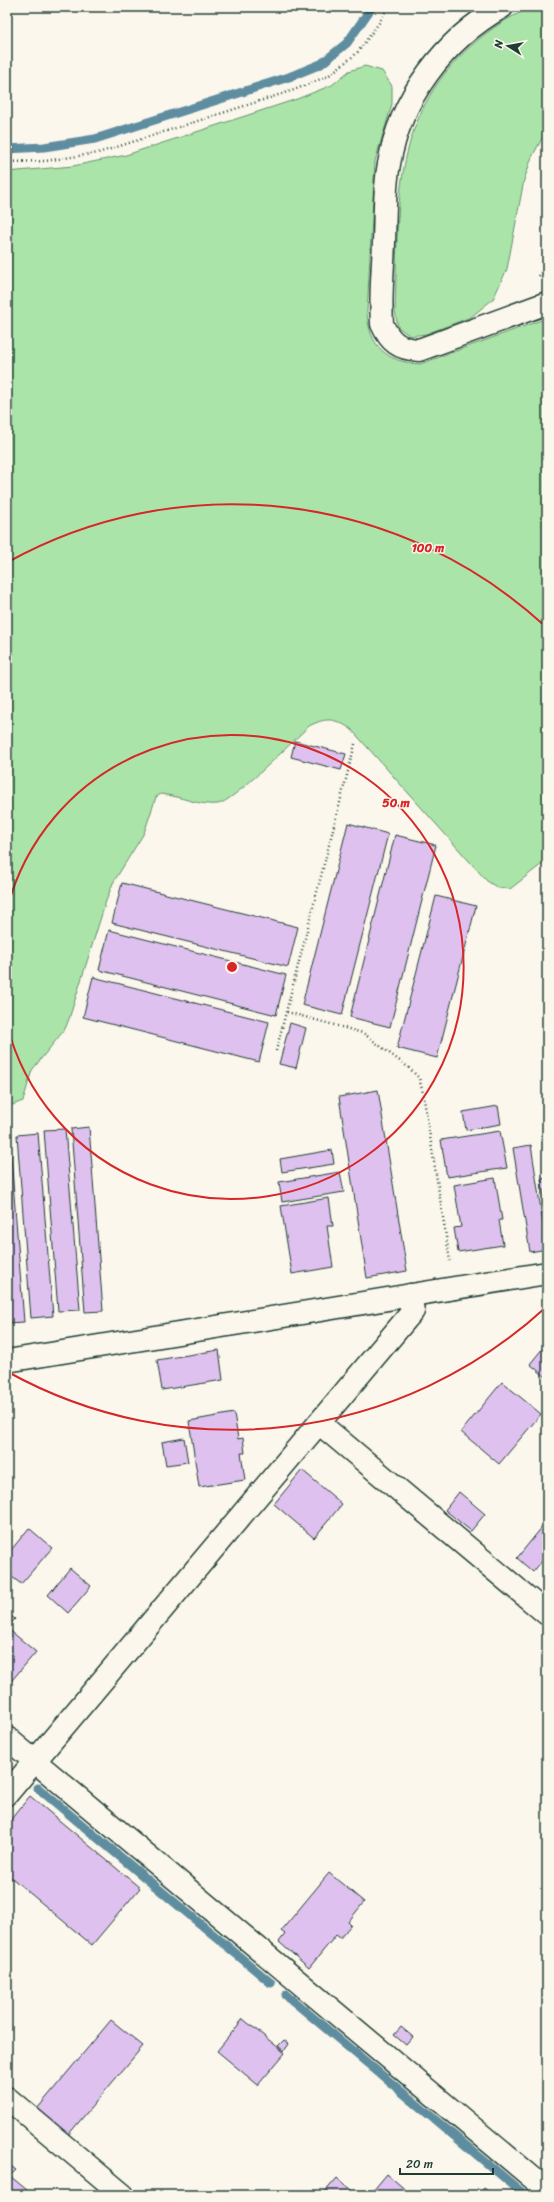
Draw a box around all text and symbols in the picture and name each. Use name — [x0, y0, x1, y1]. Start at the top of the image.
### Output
north arrow — [488, 26, 528, 66]
text: N — [488, 38, 509, 51]
text: 100 m — [412, 537, 445, 559]
text: 50 m — [382, 792, 410, 814]
centre of rings — [225, 960, 239, 974]
scale bar — [400, 2150, 493, 2176]
text: 20 m — [406, 2153, 433, 2175]

